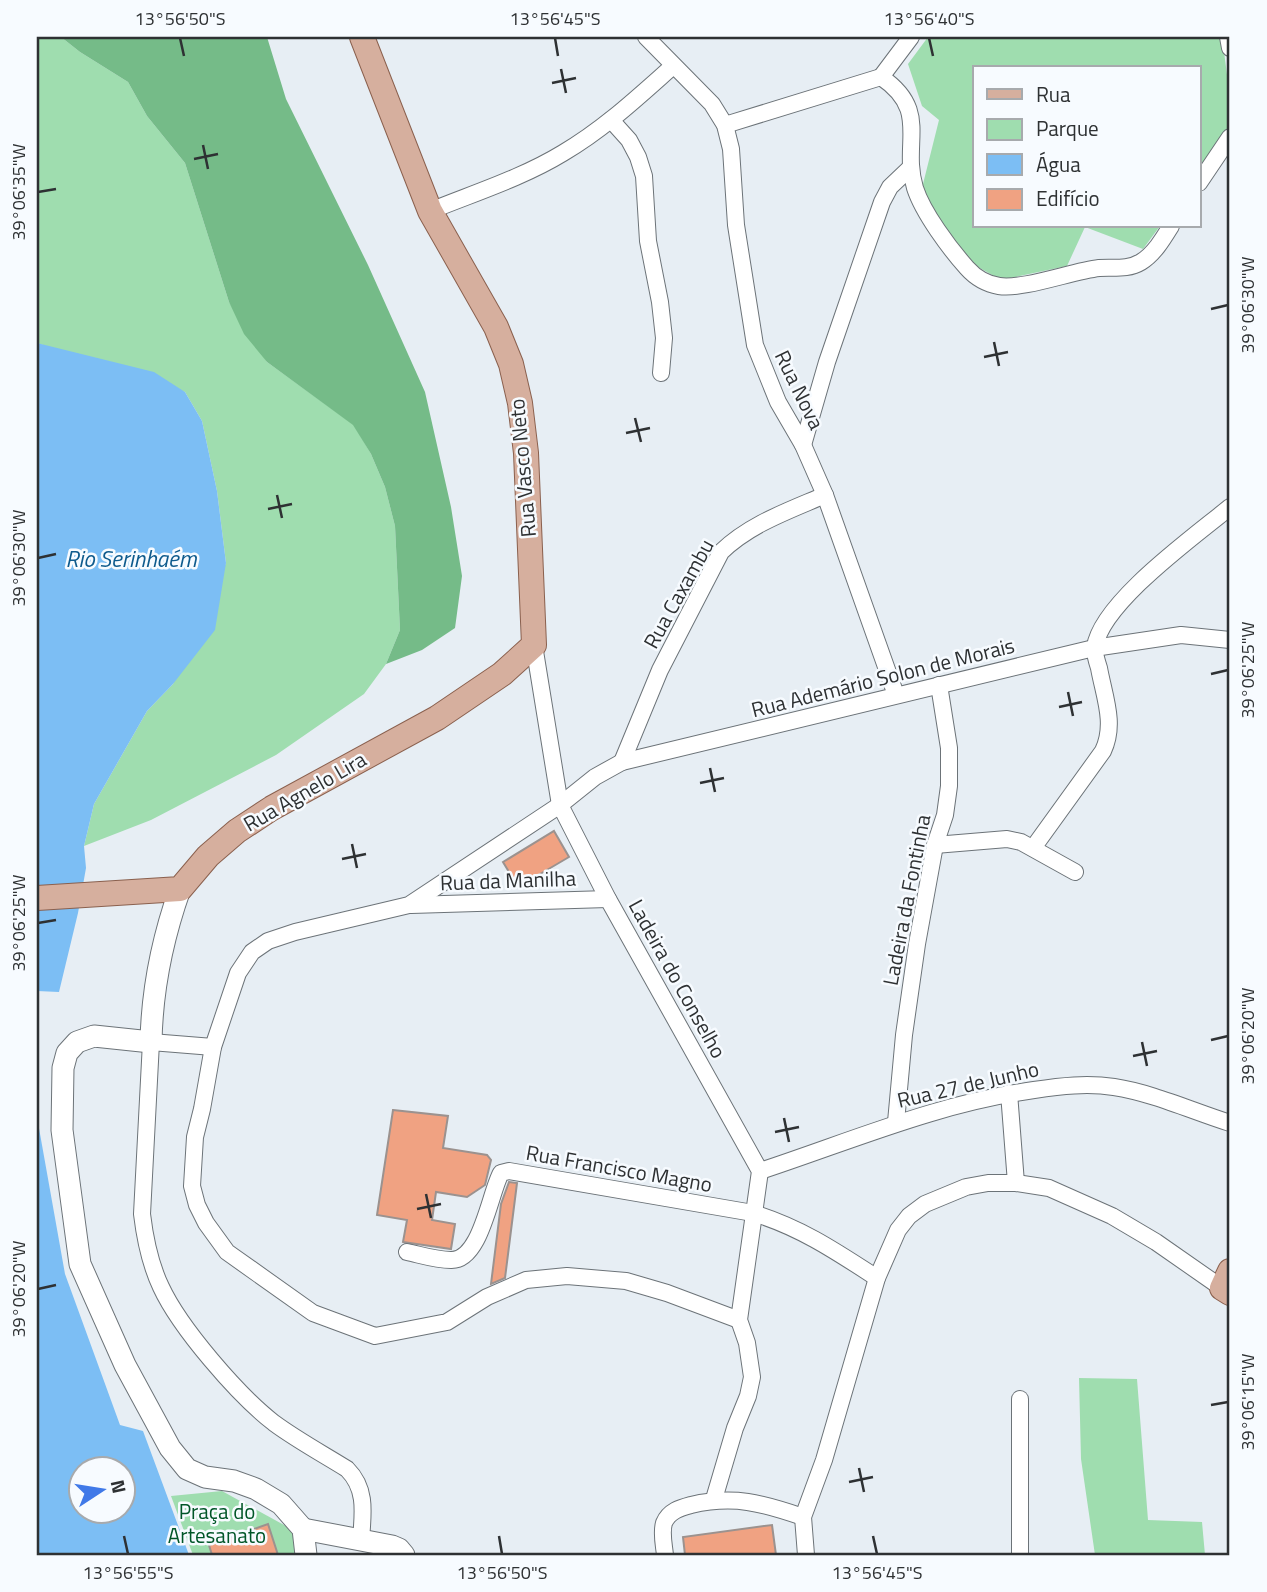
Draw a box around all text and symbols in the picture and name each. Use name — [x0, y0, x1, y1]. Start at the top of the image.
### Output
text: 13°56'50"S — [135, 5, 225, 32]
text: 13°56'45"S — [510, 5, 600, 32]
text: 13°56'40"S — [884, 5, 974, 32]
legend — [973, 66, 1200, 228]
text: Rua — [1036, 78, 1071, 110]
text: Parque — [1036, 112, 1099, 144]
text: 39°06'35"W — [5, 143, 32, 240]
text: Água — [1036, 148, 1081, 180]
text: Edifício — [1036, 182, 1100, 214]
text: 39°06'30"W — [1234, 256, 1261, 353]
street label: Rua Nova — [767, 345, 833, 435]
street label: Rua Vasco Neto — [500, 397, 544, 539]
text: 39°06'30"W — [5, 509, 32, 606]
street label: Rua Caxambu — [635, 533, 721, 654]
water label: Rio Serinhaém — [65, 541, 198, 576]
text: 39°06'25"W — [1234, 621, 1261, 718]
street label: Rua Ademário Solon de Morais — [748, 629, 1018, 725]
street label: Rua Agnelo Lira — [237, 743, 372, 839]
street label: Ladeira da Fontinha — [874, 811, 938, 988]
street label: Rua da Manilha — [439, 862, 577, 898]
text: 39°06'25"W — [5, 874, 32, 971]
street label: Ladeira do Conselho — [621, 893, 735, 1064]
text: 39°06'20"W — [1234, 987, 1261, 1084]
street label: Rua 27 de Junho — [894, 1052, 1042, 1116]
street label: Rua Francisco Magno — [524, 1136, 715, 1200]
text: 39°06'20"W — [5, 1240, 32, 1337]
text: 39°06'15"W — [1234, 1353, 1261, 1450]
north arrow — [66, 1456, 136, 1526]
text: N — [104, 1477, 135, 1496]
park label: Praça do Artesanato — [168, 1495, 266, 1551]
text: 13°56'55"S — [83, 1559, 173, 1586]
text: 13°56'50"S — [457, 1559, 547, 1586]
text: 13°56'45"S — [832, 1559, 922, 1586]

